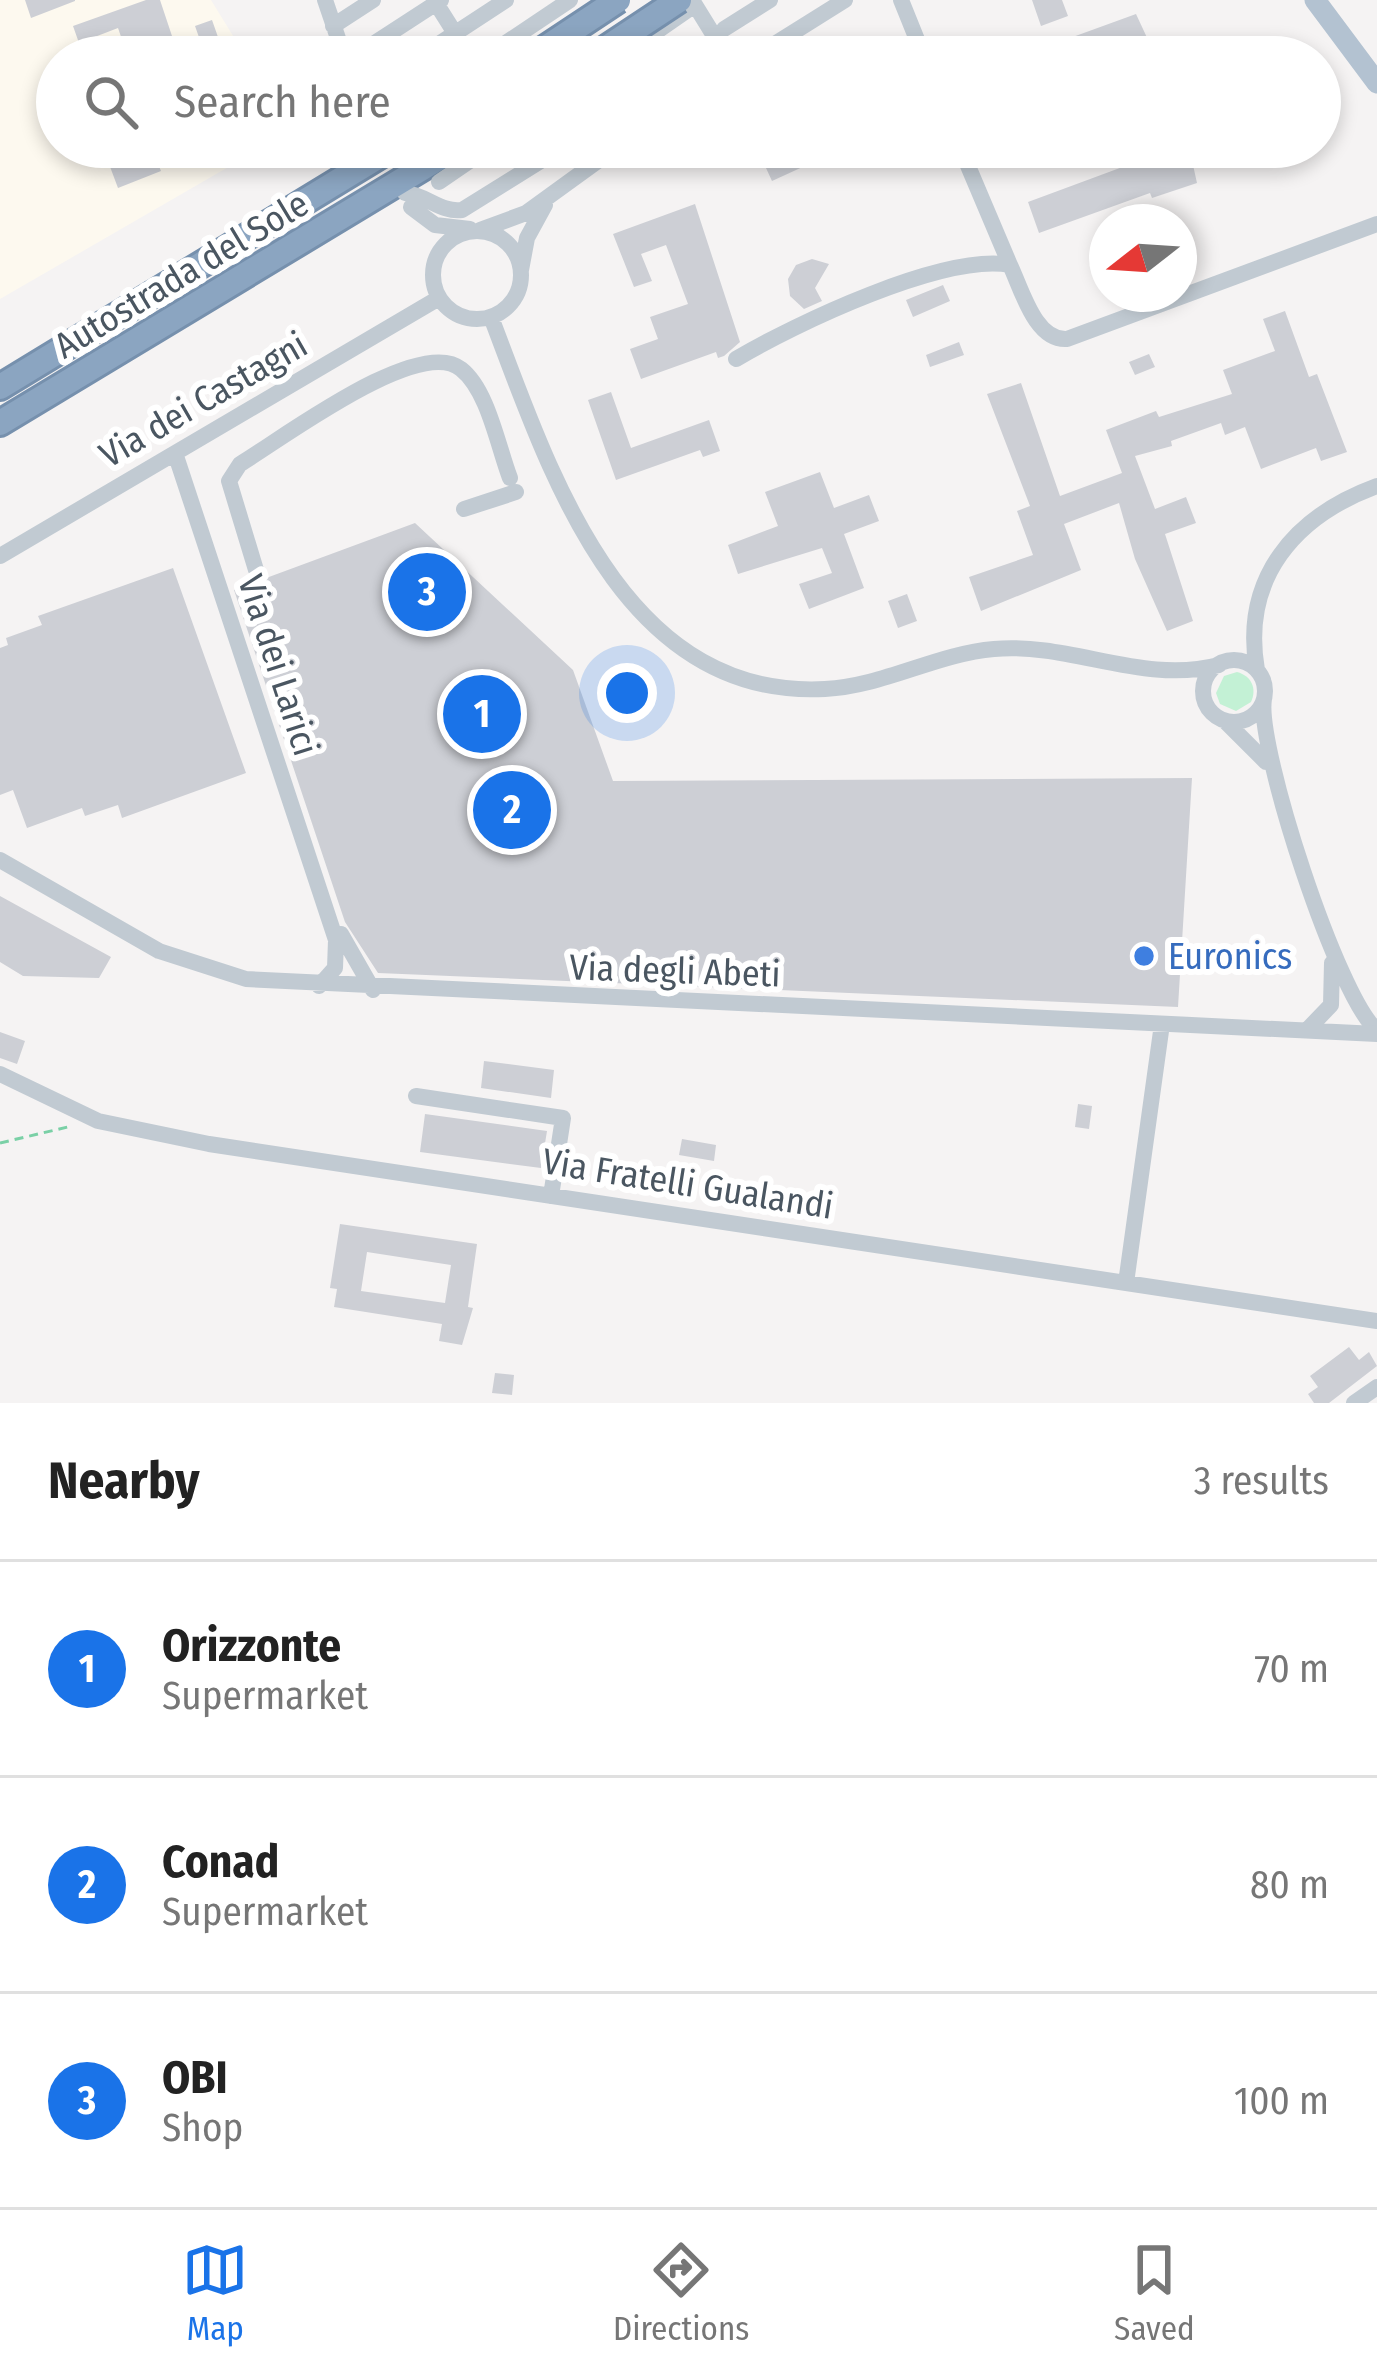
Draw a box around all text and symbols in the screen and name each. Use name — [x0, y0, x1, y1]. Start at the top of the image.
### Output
search box — [36, 36, 1341, 168]
icon: search — [78, 69, 144, 135]
text: Search here — [174, 75, 391, 129]
street label: Autostrada del Sole — [47, 182, 316, 368]
north arrow — [1089, 204, 1197, 312]
street label: Via dei Castagni — [92, 323, 315, 477]
pin: 3 — [388, 547, 466, 637]
street label: Via dei Larici — [228, 569, 328, 761]
your location — [597, 663, 657, 723]
pin: 1 — [443, 669, 521, 759]
pin: 2 — [473, 765, 551, 855]
place label: Euronics — [1168, 935, 1293, 979]
marker: Euronics — [1131, 943, 1157, 969]
street label: Via degli Abeti — [569, 945, 781, 997]
street label: Via Fratelli Gualandi — [539, 1139, 836, 1229]
text: Nearby — [48, 1450, 200, 1512]
text: 3 results — [1194, 1458, 1329, 1504]
text: Orizzonte — [162, 1619, 341, 1673]
text: 1 — [79, 1646, 95, 1692]
text: 70 m — [1254, 1646, 1329, 1692]
text: Supermarket — [162, 1673, 368, 1719]
text: Conad — [162, 1835, 279, 1889]
text: 2 — [78, 1862, 96, 1908]
text: 80 m — [1250, 1862, 1329, 1908]
text: Supermarket — [162, 1889, 368, 1935]
text: OBI — [162, 2051, 228, 2105]
text: 3 — [78, 2078, 96, 2124]
text: 100 m — [1234, 2078, 1329, 2124]
text: Shop — [162, 2105, 243, 2151]
tab: Map — [182, 2237, 248, 2349]
tab: Directions — [613, 2237, 749, 2349]
tab: Saved — [1114, 2237, 1195, 2349]

